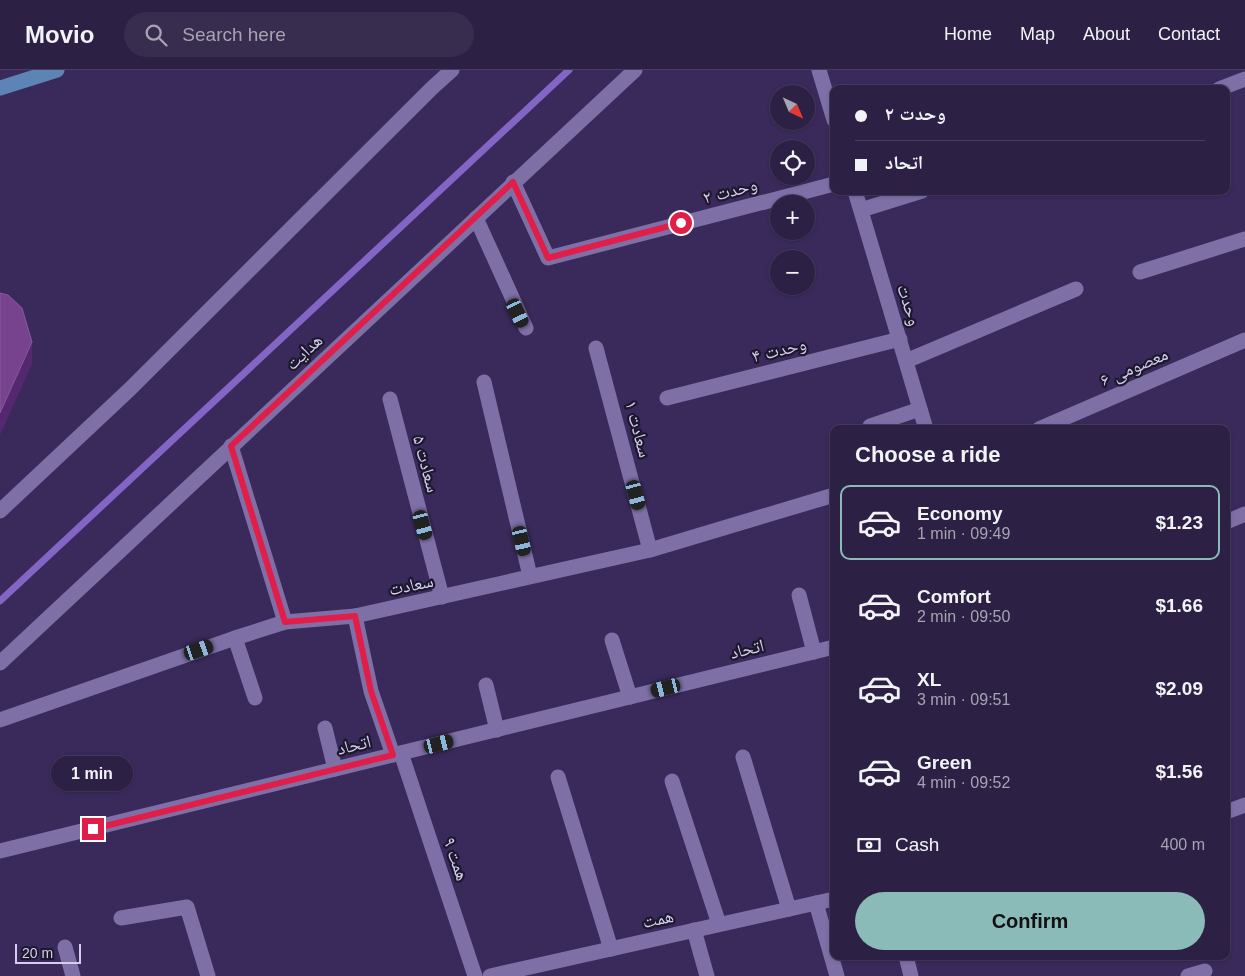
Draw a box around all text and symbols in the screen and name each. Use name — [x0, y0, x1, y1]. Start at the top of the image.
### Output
search box — [124, 12, 474, 57]
text: Movio — [25, 21, 94, 48]
icon: search — [142, 21, 170, 49]
text: Search here — [182, 24, 286, 45]
text: Home — [944, 24, 992, 44]
text: Map — [1020, 24, 1055, 44]
text: About — [1083, 24, 1130, 44]
text: Contact — [1158, 24, 1220, 44]
north arrow — [770, 85, 815, 130]
map controls — [770, 85, 815, 295]
text: وحدت ۲ — [885, 103, 946, 124]
button: locate — [770, 140, 815, 185]
text: اتحاد — [885, 152, 923, 173]
street label: وحدت ۲ — [701, 174, 759, 208]
button: + — [770, 195, 815, 240]
route start — [670, 212, 692, 234]
button: − — [770, 250, 815, 295]
street label: وحدت — [893, 282, 925, 328]
car — [504, 296, 531, 330]
street label: هدایت — [282, 330, 327, 374]
street label: وحدت ۴ — [750, 334, 808, 366]
street label: معصومی ۶ — [1097, 344, 1171, 391]
street label: سعادت ۱ — [621, 398, 655, 460]
street label: سعادت ۵ — [409, 433, 443, 495]
text: Choose a ride — [855, 442, 1000, 467]
car — [624, 479, 647, 511]
icon: car — [857, 500, 902, 545]
text: Economy — [917, 503, 1003, 524]
car — [411, 509, 434, 541]
text: $1.23 — [1155, 512, 1203, 533]
car — [511, 525, 532, 557]
text: 1 min · 09:49 — [917, 525, 1010, 542]
street label: سعادت — [387, 571, 435, 599]
icon: car — [857, 583, 902, 628]
text: Comfort — [917, 586, 991, 607]
text: $1.66 — [1155, 595, 1203, 616]
text: 2 min · 09:50 — [917, 608, 1010, 625]
street label: اتحاد — [728, 635, 766, 663]
car — [182, 638, 215, 662]
icon: car — [857, 666, 902, 711]
text: XL — [917, 669, 941, 690]
car — [649, 677, 682, 699]
text: $2.09 — [1155, 678, 1203, 699]
text: 3 min · 09:51 — [917, 691, 1010, 708]
street label: اتحاد — [335, 731, 373, 759]
car — [422, 733, 455, 755]
icon: car — [857, 749, 902, 794]
text: Green — [917, 752, 972, 773]
callout: 1 min — [52, 756, 134, 792]
text: $1.56 — [1155, 761, 1203, 782]
text: 1 min — [71, 765, 113, 782]
text: 4 min · 09:52 — [917, 774, 1010, 791]
route end — [82, 818, 104, 840]
icon: cash — [855, 831, 883, 859]
text: Cash — [895, 834, 939, 855]
street label: همت ۹ — [439, 835, 473, 883]
text: 400 m — [1161, 836, 1205, 853]
button: Confirm — [855, 892, 1205, 950]
street label: همت — [641, 906, 675, 932]
scale bar — [15, 941, 81, 964]
text: 20 m — [22, 945, 53, 961]

